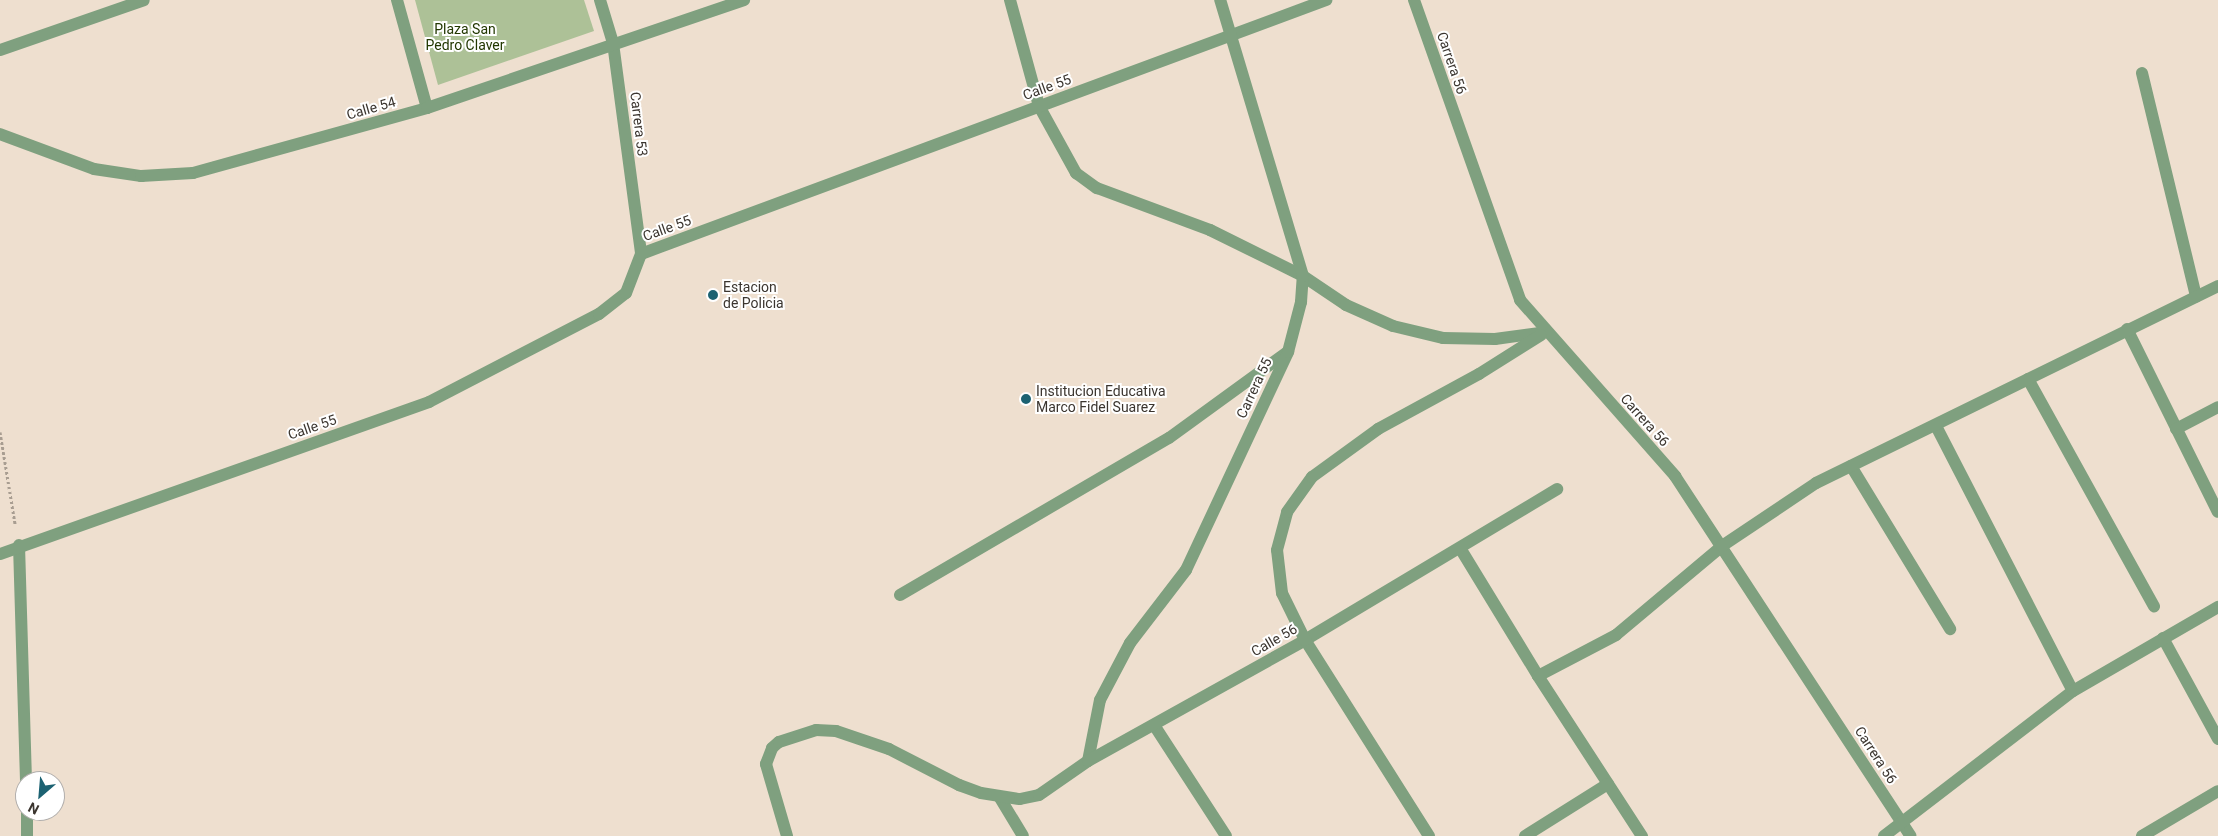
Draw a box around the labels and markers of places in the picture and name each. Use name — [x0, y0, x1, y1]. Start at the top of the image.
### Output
place label: Estacion de Policia — [723, 279, 784, 312]
marker: Estacion de Policia — [707, 289, 719, 301]
place label: Institucion Educativa Marco Fidel Suarez — [1036, 383, 1166, 416]
marker: Institucion Educativa Marco Fidel Suarez — [1020, 393, 1032, 405]

